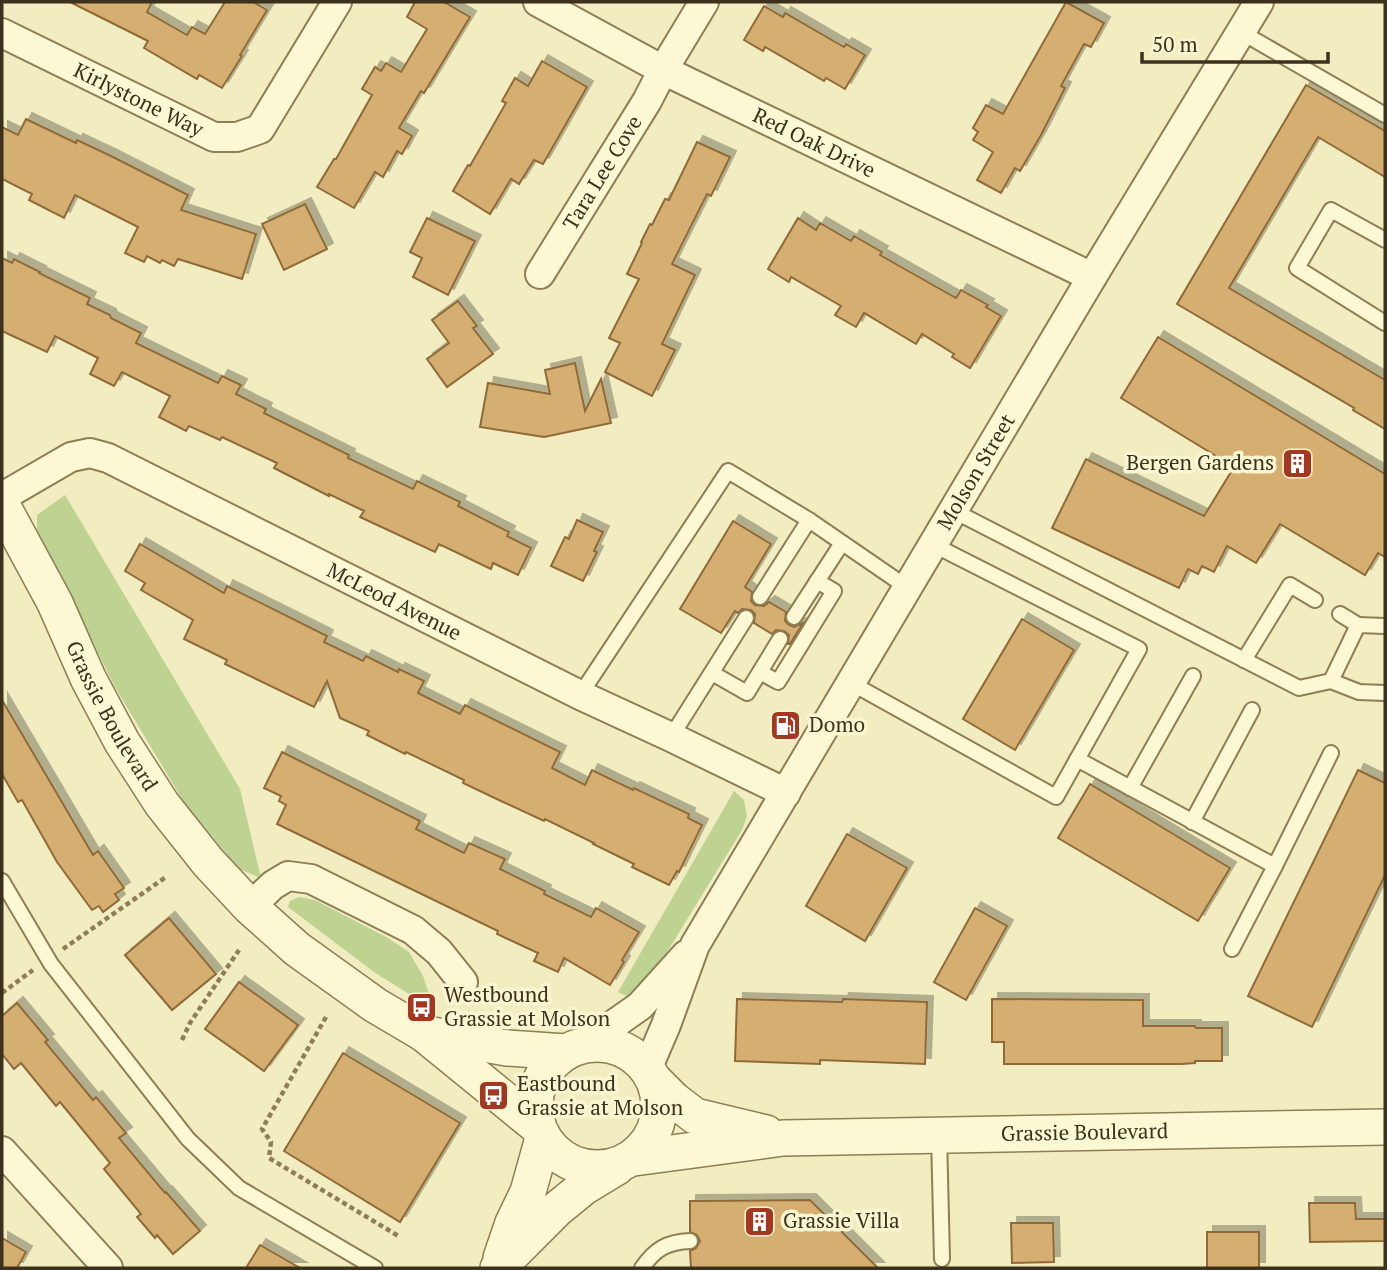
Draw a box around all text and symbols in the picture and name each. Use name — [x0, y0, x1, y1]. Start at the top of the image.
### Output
scale bar — [1142, 21, 1328, 65]
text: 50 m — [1152, 30, 1198, 58]
street label: Kirlystone Way — [69, 55, 209, 143]
street label: Red Oak Drive — [749, 101, 880, 183]
street label: Tara Lee Cove — [556, 110, 648, 235]
street label: Molson Street — [930, 408, 1021, 535]
building icon: Bergen Gardens — [1280, 446, 1314, 480]
place label: Bergen Gardens — [1126, 448, 1274, 476]
street label: McLeod Avenue — [323, 555, 466, 646]
street label: Grassie Boulevard — [60, 636, 165, 796]
fuel station icon: Domo — [769, 708, 803, 742]
place label: Domo — [809, 710, 865, 738]
place label: Westbound Grassie at Molson — [444, 980, 611, 1032]
bus stop icon: Westbound Grassie at Molson — [404, 990, 438, 1024]
place label: Eastbound Grassie at Molson — [517, 1069, 684, 1121]
bus stop icon: Eastbound Grassie at Molson — [477, 1079, 511, 1113]
street label: Grassie Boulevard — [1001, 1116, 1169, 1147]
building icon: Grassie Villa — [743, 1204, 777, 1238]
place label: Grassie Villa — [783, 1206, 900, 1234]

